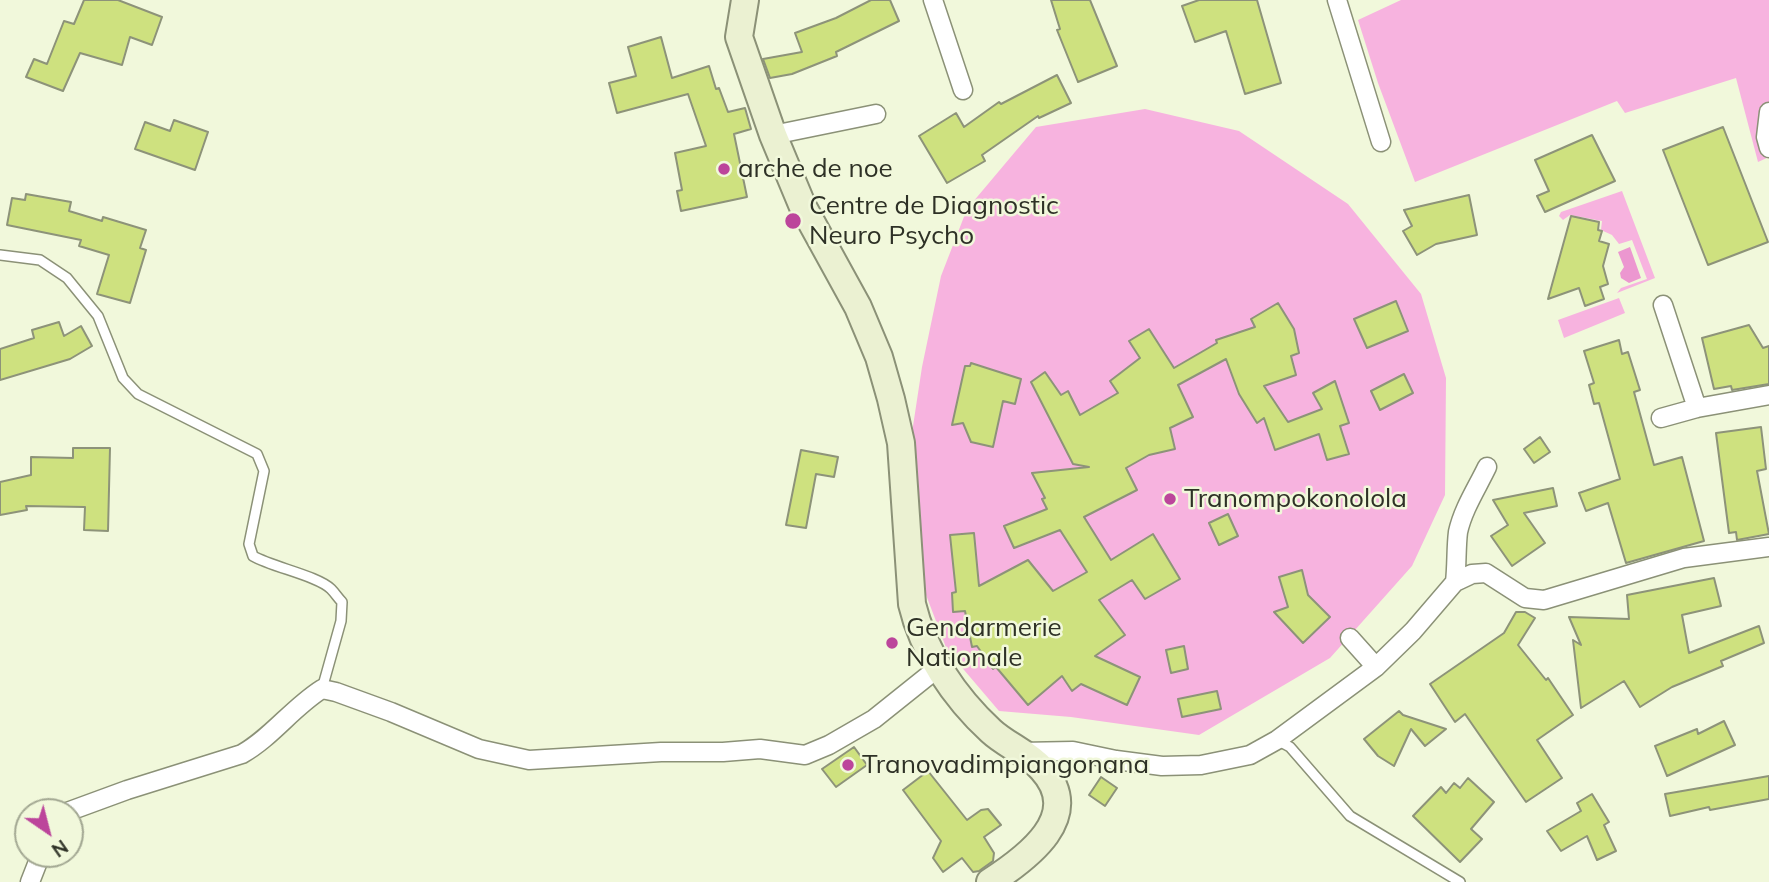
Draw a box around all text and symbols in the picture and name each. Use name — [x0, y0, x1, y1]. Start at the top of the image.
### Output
place label: arche de noe — [738, 153, 893, 185]
marker: arche de noe — [716, 161, 732, 177]
place label: Centre de Diagnostic Neuro Psycho — [809, 190, 1059, 252]
marker: Centre de Diagnostic Neuro Psycho — [783, 211, 803, 231]
place label: Tranompokonolola — [1184, 483, 1407, 515]
marker: Tranompokonolola — [1162, 491, 1178, 507]
place label: Gendarmerie Nationale — [906, 612, 1062, 674]
marker: Gendarmerie Nationale — [884, 635, 900, 651]
place label: Tranovadimpiangonana — [862, 749, 1149, 781]
marker: Tranovadimpiangonana — [840, 757, 856, 773]
north arrow — [14, 798, 84, 868]
text: N — [47, 835, 73, 863]

